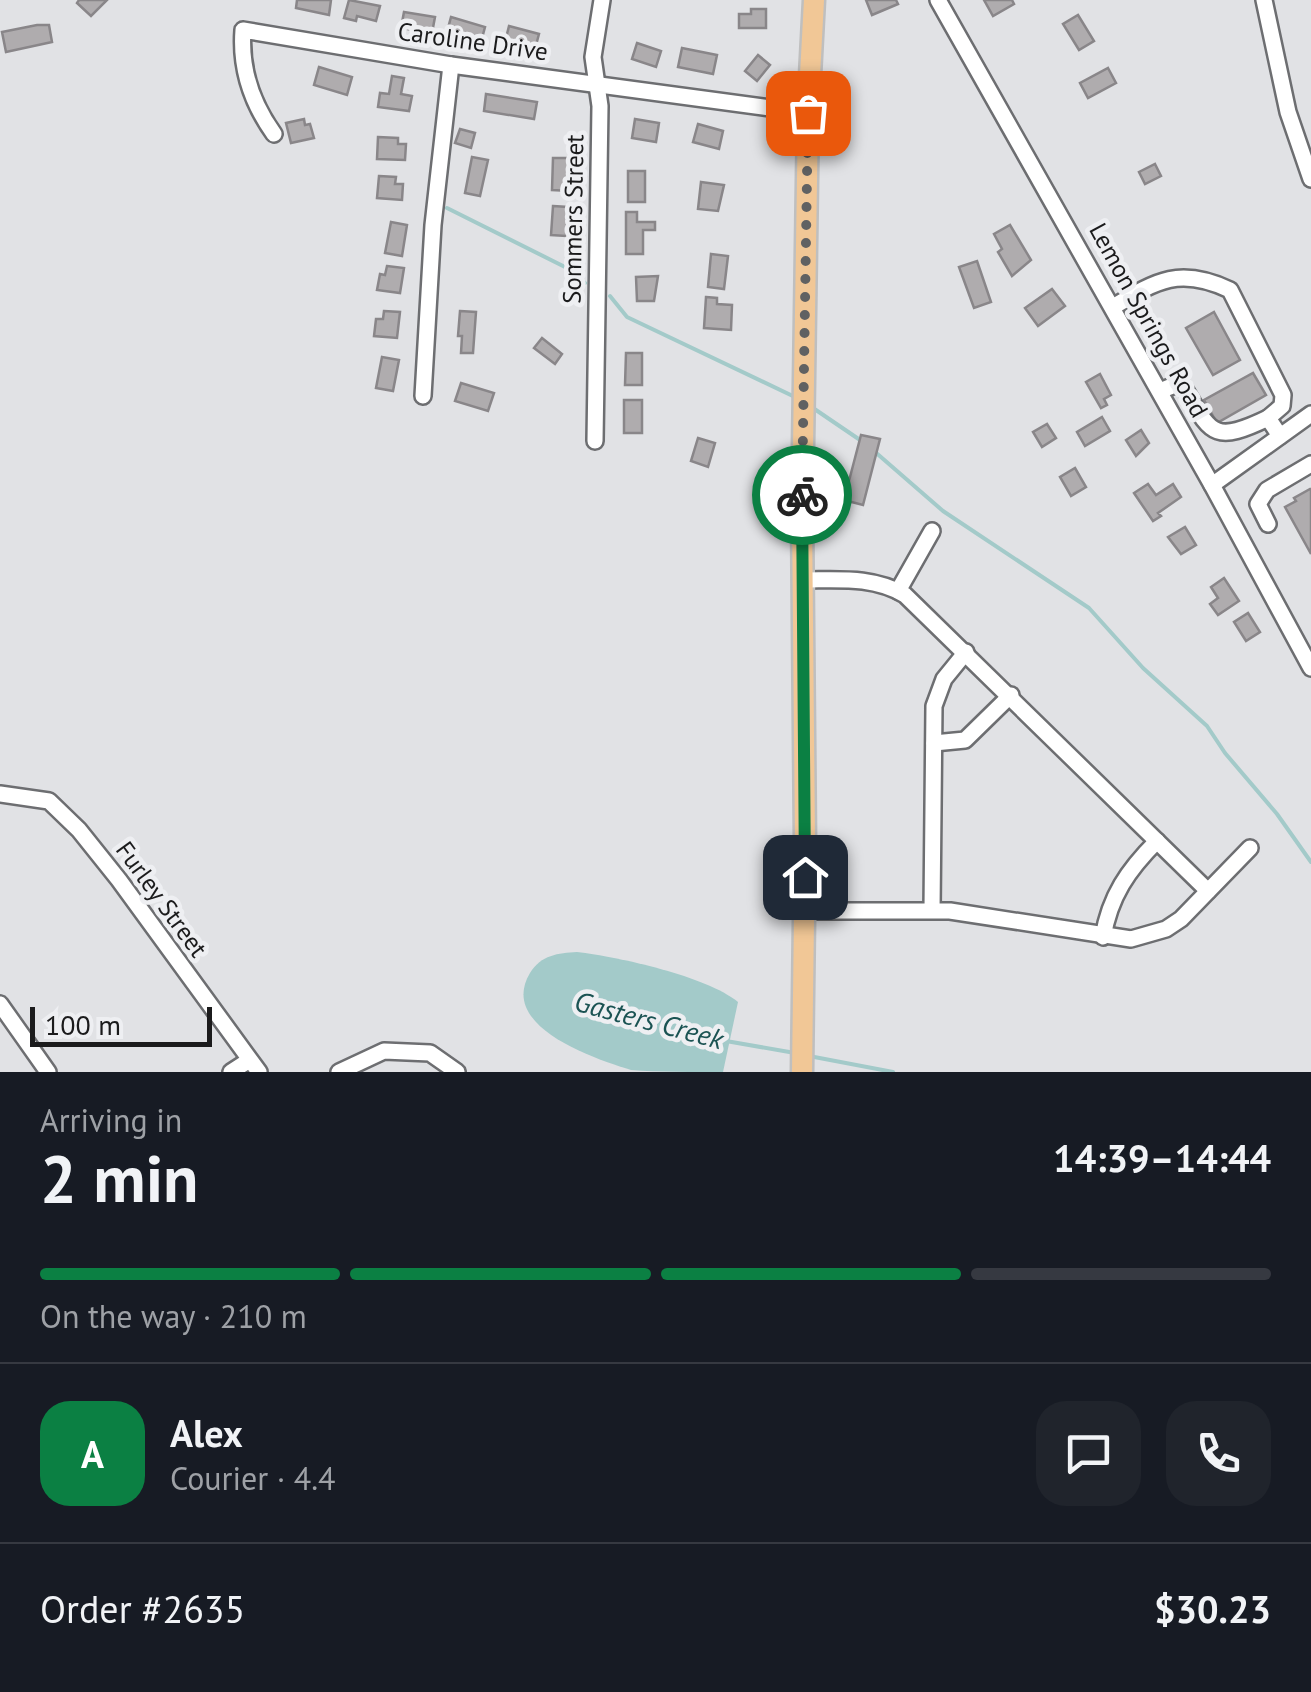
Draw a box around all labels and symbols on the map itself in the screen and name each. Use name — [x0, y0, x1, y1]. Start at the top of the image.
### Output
street label: Caroline Drive — [396, 15, 550, 67]
pin — [766, 71, 851, 156]
street label: Sommers Street — [556, 133, 590, 304]
street label: Lemon Springs Road — [1082, 217, 1216, 423]
courier — [752, 445, 852, 545]
street label: Furley Street — [109, 835, 215, 964]
pin — [763, 835, 848, 920]
water label: Gasters Creek — [571, 982, 729, 1058]
scale bar — [30, 1002, 212, 1046]

